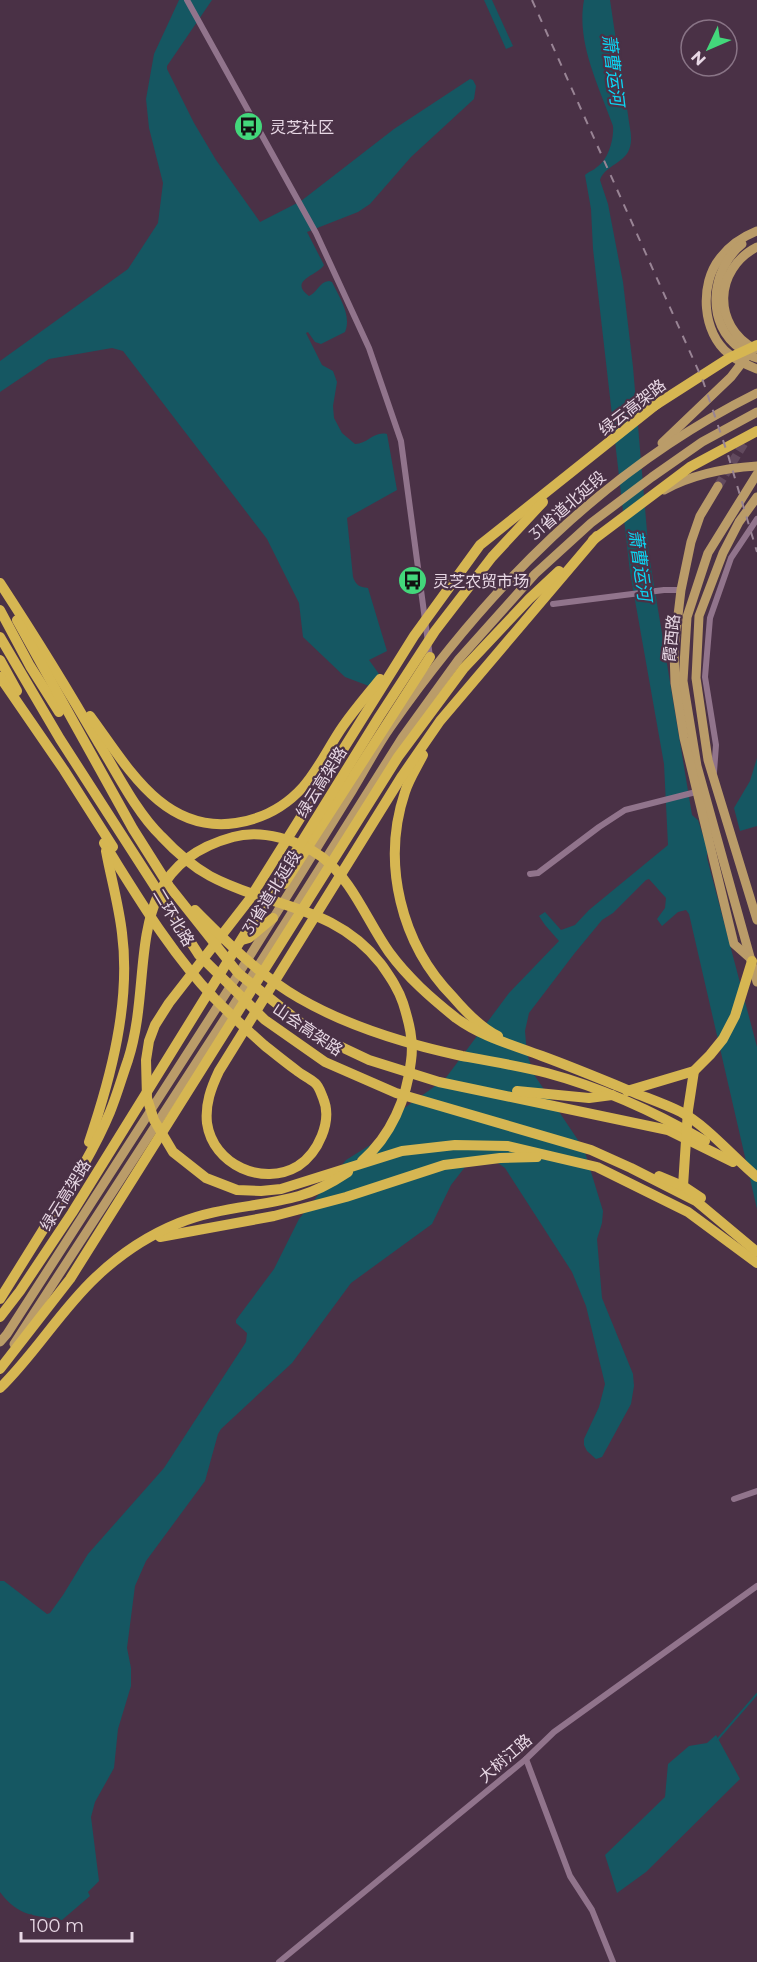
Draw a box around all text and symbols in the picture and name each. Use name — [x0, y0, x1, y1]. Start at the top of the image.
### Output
north arrow — [679, 18, 739, 78]
water label: 萧曹运河 — [598, 33, 629, 110]
text: N — [687, 47, 710, 69]
bus stop icon: 灵芝社区 — [233, 111, 265, 143]
place label: 灵芝社区 — [270, 118, 334, 137]
street label: 绿云高架路 — [595, 375, 670, 440]
street label: 31省道北延段 — [525, 467, 609, 544]
water label: 萧曹运河 — [624, 528, 656, 605]
bus stop icon: 灵芝农贸市场 — [396, 565, 428, 597]
place label: 灵芝农贸市场 — [433, 572, 529, 591]
street label: 霞西路 — [660, 613, 683, 663]
street label: 绿云高架路 — [292, 743, 351, 821]
street label: 31省道北延段 — [238, 847, 305, 938]
street label: 二环北路 — [149, 885, 198, 950]
street label: 山会高架路 — [269, 999, 346, 1060]
street label: 绿云高架路 — [36, 1156, 95, 1234]
street label: 大树江路 — [475, 1730, 536, 1787]
scale bar — [21, 1905, 132, 1943]
text: 100 m — [30, 1915, 84, 1937]

